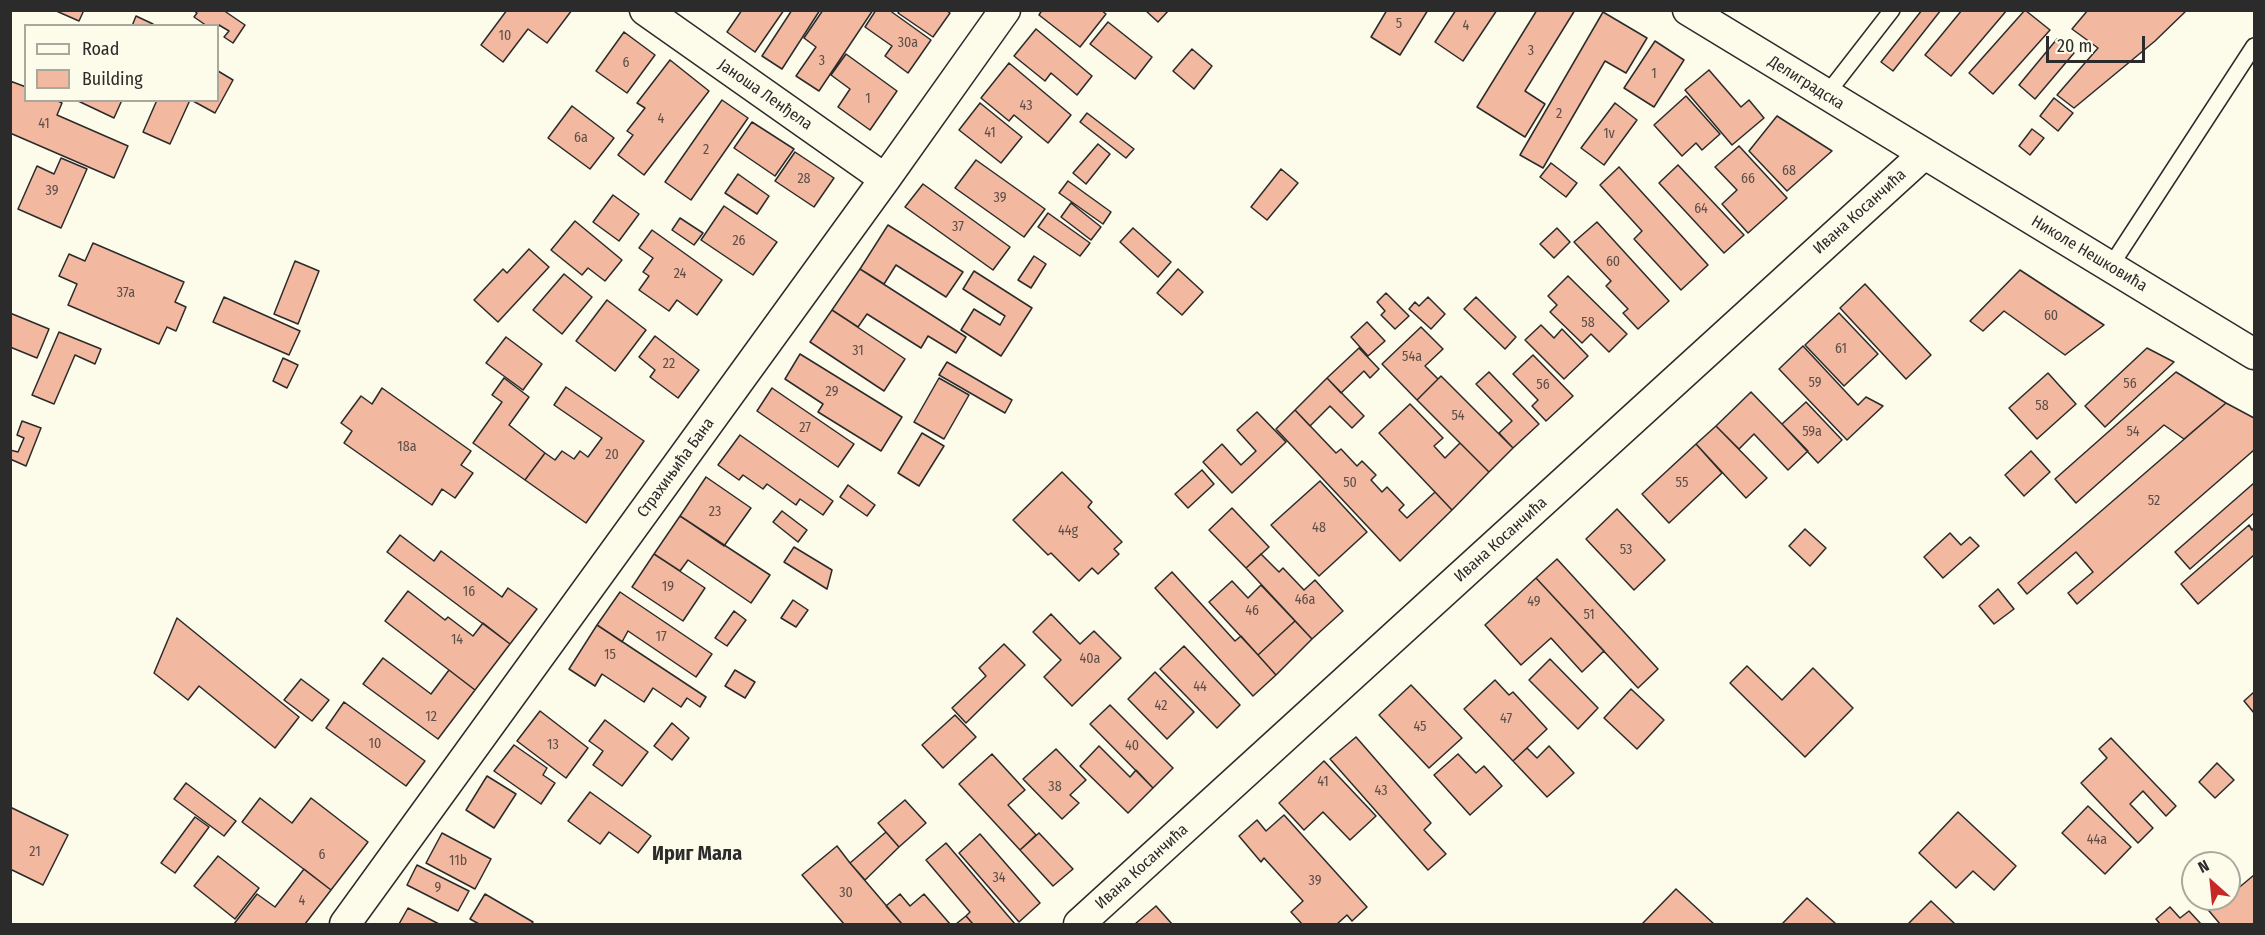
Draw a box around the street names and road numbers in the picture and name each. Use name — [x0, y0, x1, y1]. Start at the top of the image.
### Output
street label: Делиградска — [1765, 52, 1847, 114]
street label: Јаноша Ленђела — [714, 55, 816, 135]
street label: Ивана Косанчића — [1810, 165, 1910, 259]
street label: Николе Нешковића — [2028, 212, 2150, 296]
street label: Страхињића Бана — [633, 414, 719, 522]
street label: Ивана Косанчића — [1451, 493, 1551, 587]
street label: Ивана Косанчића — [1092, 820, 1192, 914]

